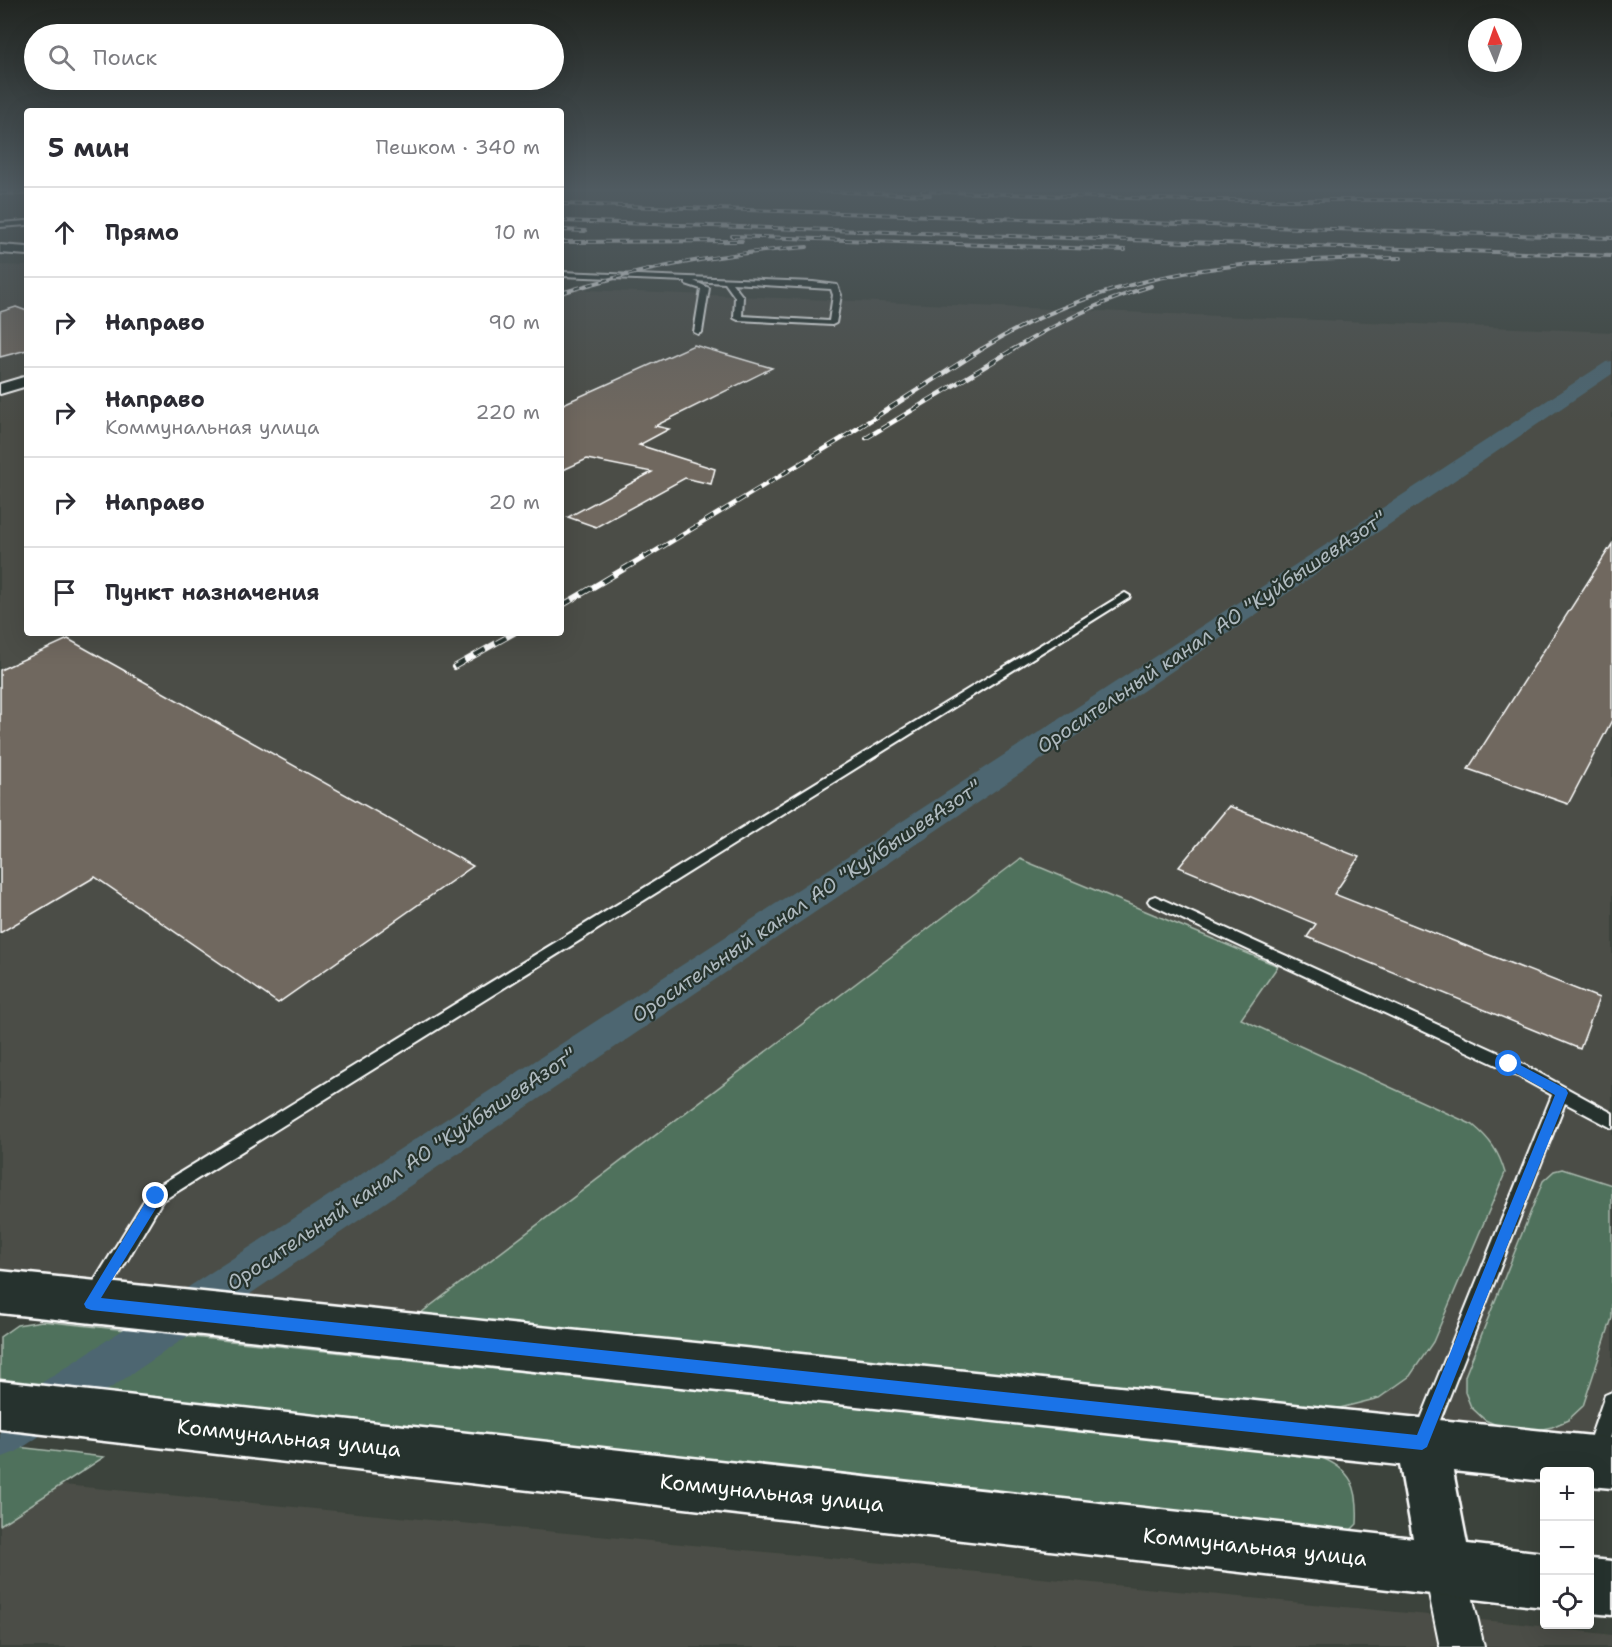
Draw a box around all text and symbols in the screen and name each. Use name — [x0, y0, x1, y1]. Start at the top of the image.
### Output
north arrow — [1468, 18, 1522, 72]
search box — [24, 24, 564, 90]
icon: search — [45, 41, 78, 74]
text: Поиск — [93, 43, 157, 72]
text: 5 мин — [48, 130, 129, 165]
text: Пешком · 340 m — [376, 134, 540, 160]
icon: ahead — [48, 216, 81, 249]
text: Прямо — [105, 218, 179, 247]
text: 10 m — [494, 219, 540, 245]
icon: right — [48, 306, 81, 339]
text: Направо — [105, 308, 205, 337]
text: 90 m — [488, 309, 540, 335]
text: Направо — [105, 385, 205, 414]
icon: right — [48, 396, 81, 429]
text: 220 m — [476, 399, 540, 425]
text: Коммунальная улица — [105, 414, 319, 440]
icon: right — [48, 486, 81, 519]
text: Направо — [105, 488, 205, 517]
text: 20 m — [489, 489, 540, 515]
water label: Оросительный канал АО "КуйбышевАзот" — [1031, 504, 1392, 759]
icon: arrive — [48, 576, 81, 609]
text: Пункт назначения — [105, 578, 319, 607]
water label: Оросительный канал АО "КуйбышевАзот" — [626, 773, 987, 1028]
water label: Оросительный канал АО "КуйбышевАзот" — [221, 1041, 582, 1296]
route start — [1495, 1050, 1521, 1076]
route end — [142, 1182, 168, 1208]
street label: Коммунальная улица — [176, 1412, 402, 1464]
street label: Коммунальная улица — [659, 1467, 885, 1519]
map controls — [1540, 1467, 1594, 1629]
button: + — [1540, 1467, 1594, 1521]
street label: Коммунальная улица — [1142, 1521, 1368, 1573]
button: − — [1540, 1521, 1594, 1575]
button: locate — [1540, 1575, 1594, 1629]

